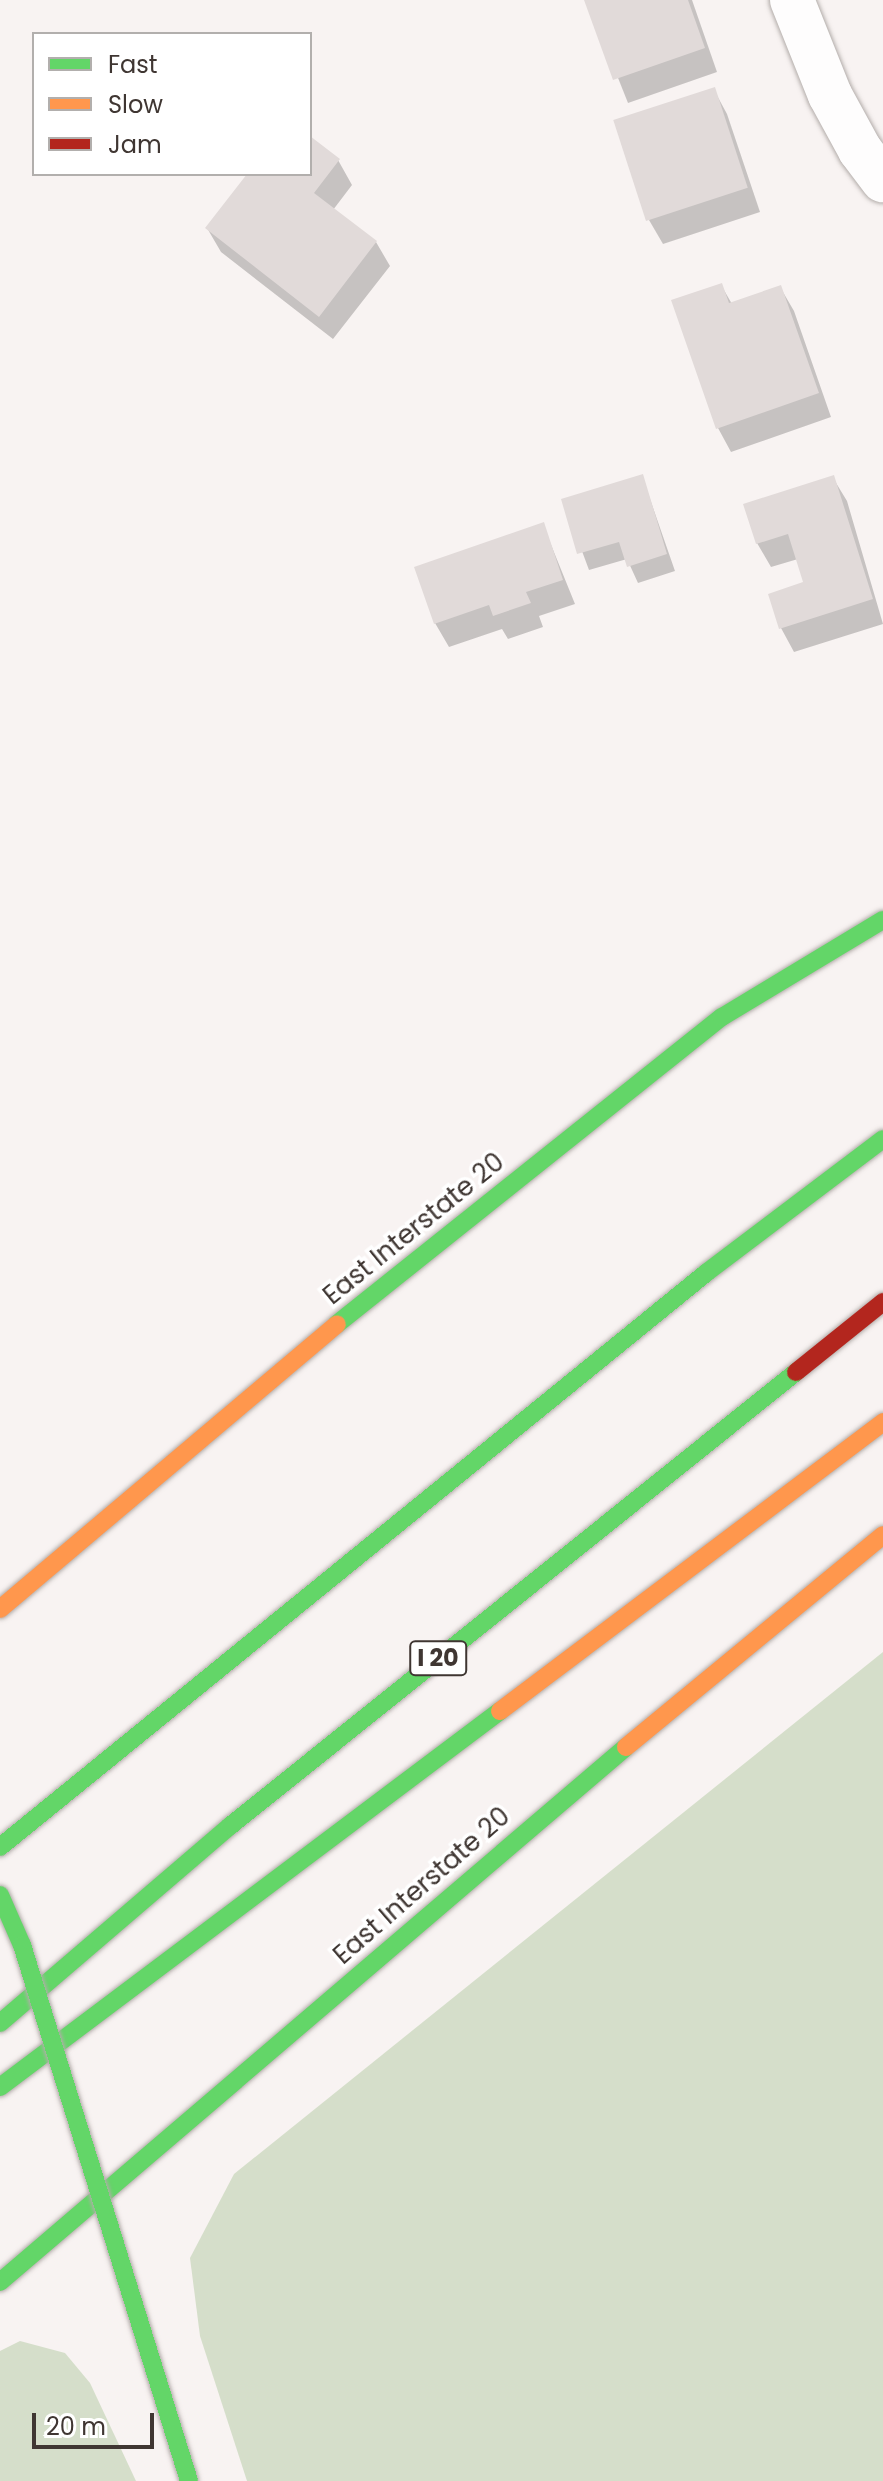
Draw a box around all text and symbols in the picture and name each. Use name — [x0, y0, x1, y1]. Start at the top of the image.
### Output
legend — [32, 32, 312, 176]
text: Fast — [108, 48, 158, 81]
text: Slow — [108, 88, 163, 121]
text: Jam — [108, 128, 162, 161]
street label: East Interstate 20 — [317, 1147, 511, 1311]
road number: I 20 — [408, 1638, 468, 1678]
street label: East Interstate 20 — [327, 1801, 517, 1971]
scale bar — [36, 2397, 158, 2447]
text: 20 m — [46, 2410, 106, 2443]

